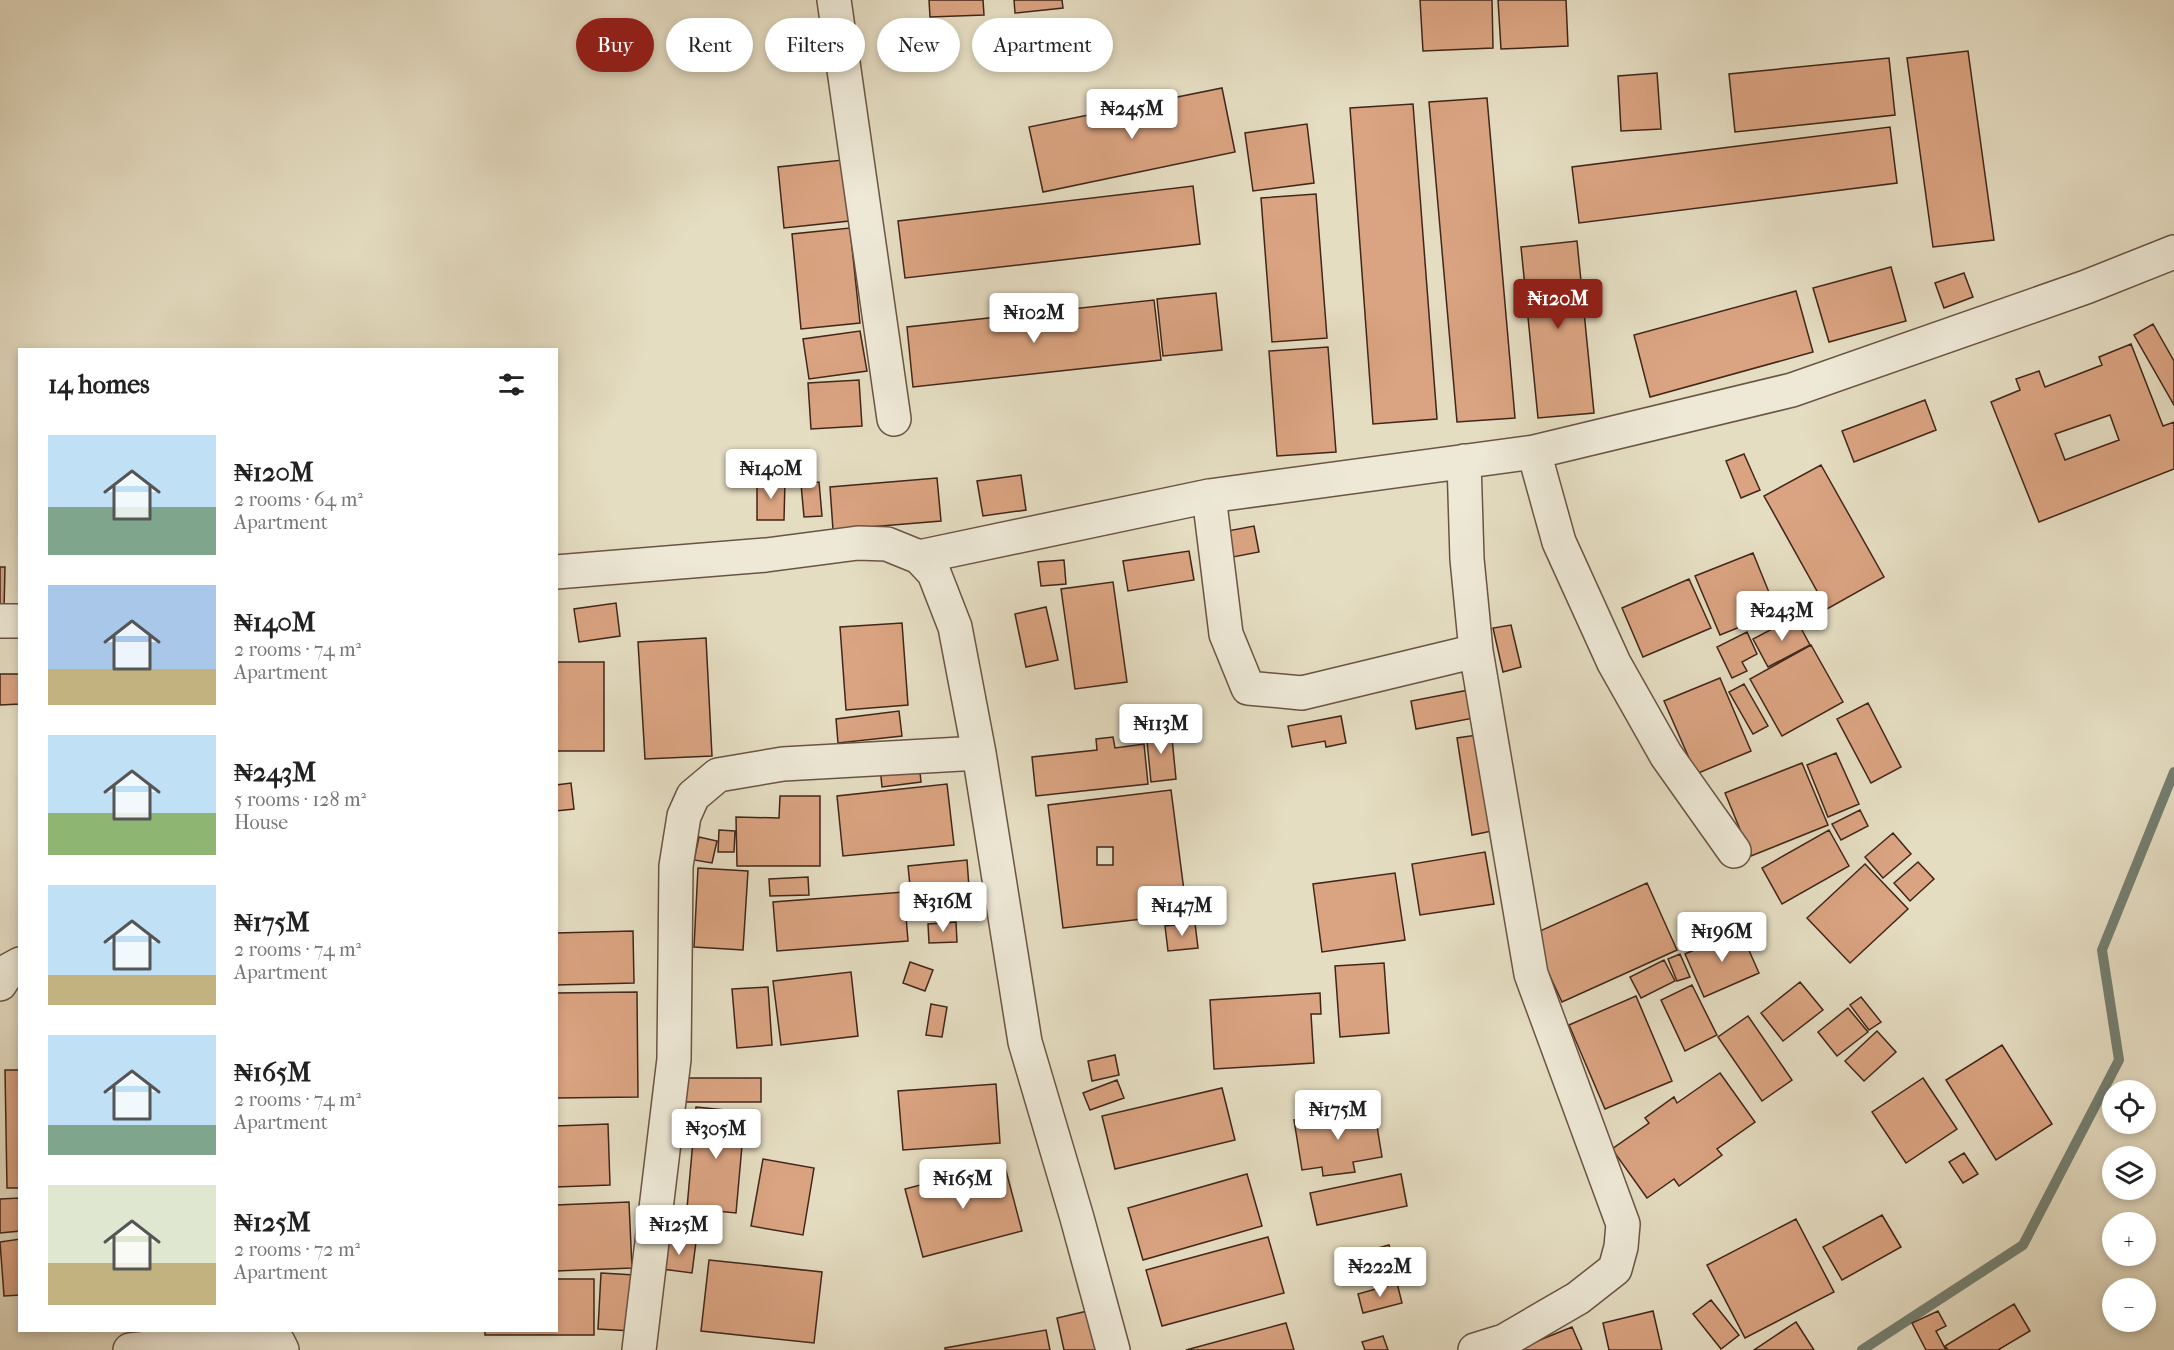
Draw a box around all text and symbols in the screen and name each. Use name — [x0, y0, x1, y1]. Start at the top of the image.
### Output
chip: Buy — [576, 18, 654, 72]
chip: Rent — [666, 18, 753, 72]
chip: Filters — [765, 18, 865, 72]
chip: New — [877, 18, 960, 72]
chip: Apartment — [972, 18, 1113, 72]
pin: ₦245M — [1090, 89, 1174, 140]
text: ₦245M — [1101, 97, 1163, 120]
pin: ₦120M — [1516, 279, 1600, 330]
text: ₦120M — [1527, 287, 1589, 310]
pin: ₦102M — [992, 293, 1076, 344]
text: ₦102M — [1003, 301, 1065, 324]
icon: filters — [495, 368, 528, 401]
text: 14 homes — [48, 369, 150, 400]
pin: ₦140M — [729, 449, 813, 500]
text: ₦120M — [234, 457, 314, 488]
text: ₦140M — [740, 457, 802, 480]
icon: home — [96, 459, 168, 531]
text: 2 rooms · 64 m² — [234, 488, 363, 511]
text: Apartment — [234, 511, 328, 534]
pin: ₦243M — [1740, 591, 1824, 642]
text: ₦243M — [1750, 599, 1814, 622]
text: ₦140M — [234, 607, 316, 638]
icon: home — [96, 609, 168, 681]
text: 2 rooms · 74 m² — [234, 638, 361, 661]
text: Apartment — [234, 661, 328, 684]
pin: ₦113M — [1119, 704, 1203, 755]
text: ₦113M — [1133, 712, 1189, 735]
text: ₦243M — [234, 757, 316, 788]
icon: home — [96, 759, 168, 831]
text: 5 rooms · 128 m² — [234, 788, 366, 811]
text: House — [234, 811, 288, 834]
pin: ₦316M — [901, 882, 985, 933]
pin: ₦147M — [1140, 886, 1224, 937]
text: ₦316M — [914, 890, 972, 913]
text: ₦147M — [1152, 894, 1212, 917]
text: ₦175M — [234, 907, 310, 938]
icon: home — [96, 909, 168, 981]
pin: ₦196M — [1680, 912, 1764, 963]
text: ₦196M — [1691, 920, 1753, 943]
text: 2 rooms · 74 m² — [234, 938, 361, 961]
text: Apartment — [234, 961, 328, 984]
text: ₦165M — [234, 1057, 311, 1088]
icon: home — [96, 1059, 168, 1131]
map controls — [2102, 1080, 2156, 1332]
button: locate — [2102, 1080, 2156, 1134]
text: 2 rooms · 74 m² — [234, 1088, 361, 1111]
pin: ₦175M — [1296, 1090, 1380, 1141]
text: ₦175M — [1309, 1098, 1367, 1121]
pin: ₦305M — [674, 1109, 758, 1160]
text: Apartment — [234, 1111, 328, 1134]
text: ₦305M — [686, 1117, 746, 1140]
button: layers — [2102, 1146, 2156, 1200]
pin: ₦165M — [921, 1159, 1005, 1210]
text: ₦165M — [933, 1167, 993, 1190]
pin: ₦125M — [637, 1205, 721, 1256]
text: ₦125M — [234, 1207, 310, 1238]
icon: home — [96, 1209, 168, 1281]
button: + — [2102, 1212, 2156, 1266]
text: ₦125M — [650, 1213, 708, 1236]
text: 2 rooms · 72 m² — [234, 1238, 360, 1261]
pin: ₦222M — [1338, 1247, 1422, 1298]
text: ₦222M — [1348, 1255, 1412, 1278]
text: Apartment — [234, 1261, 328, 1284]
button: − — [2102, 1278, 2156, 1332]

